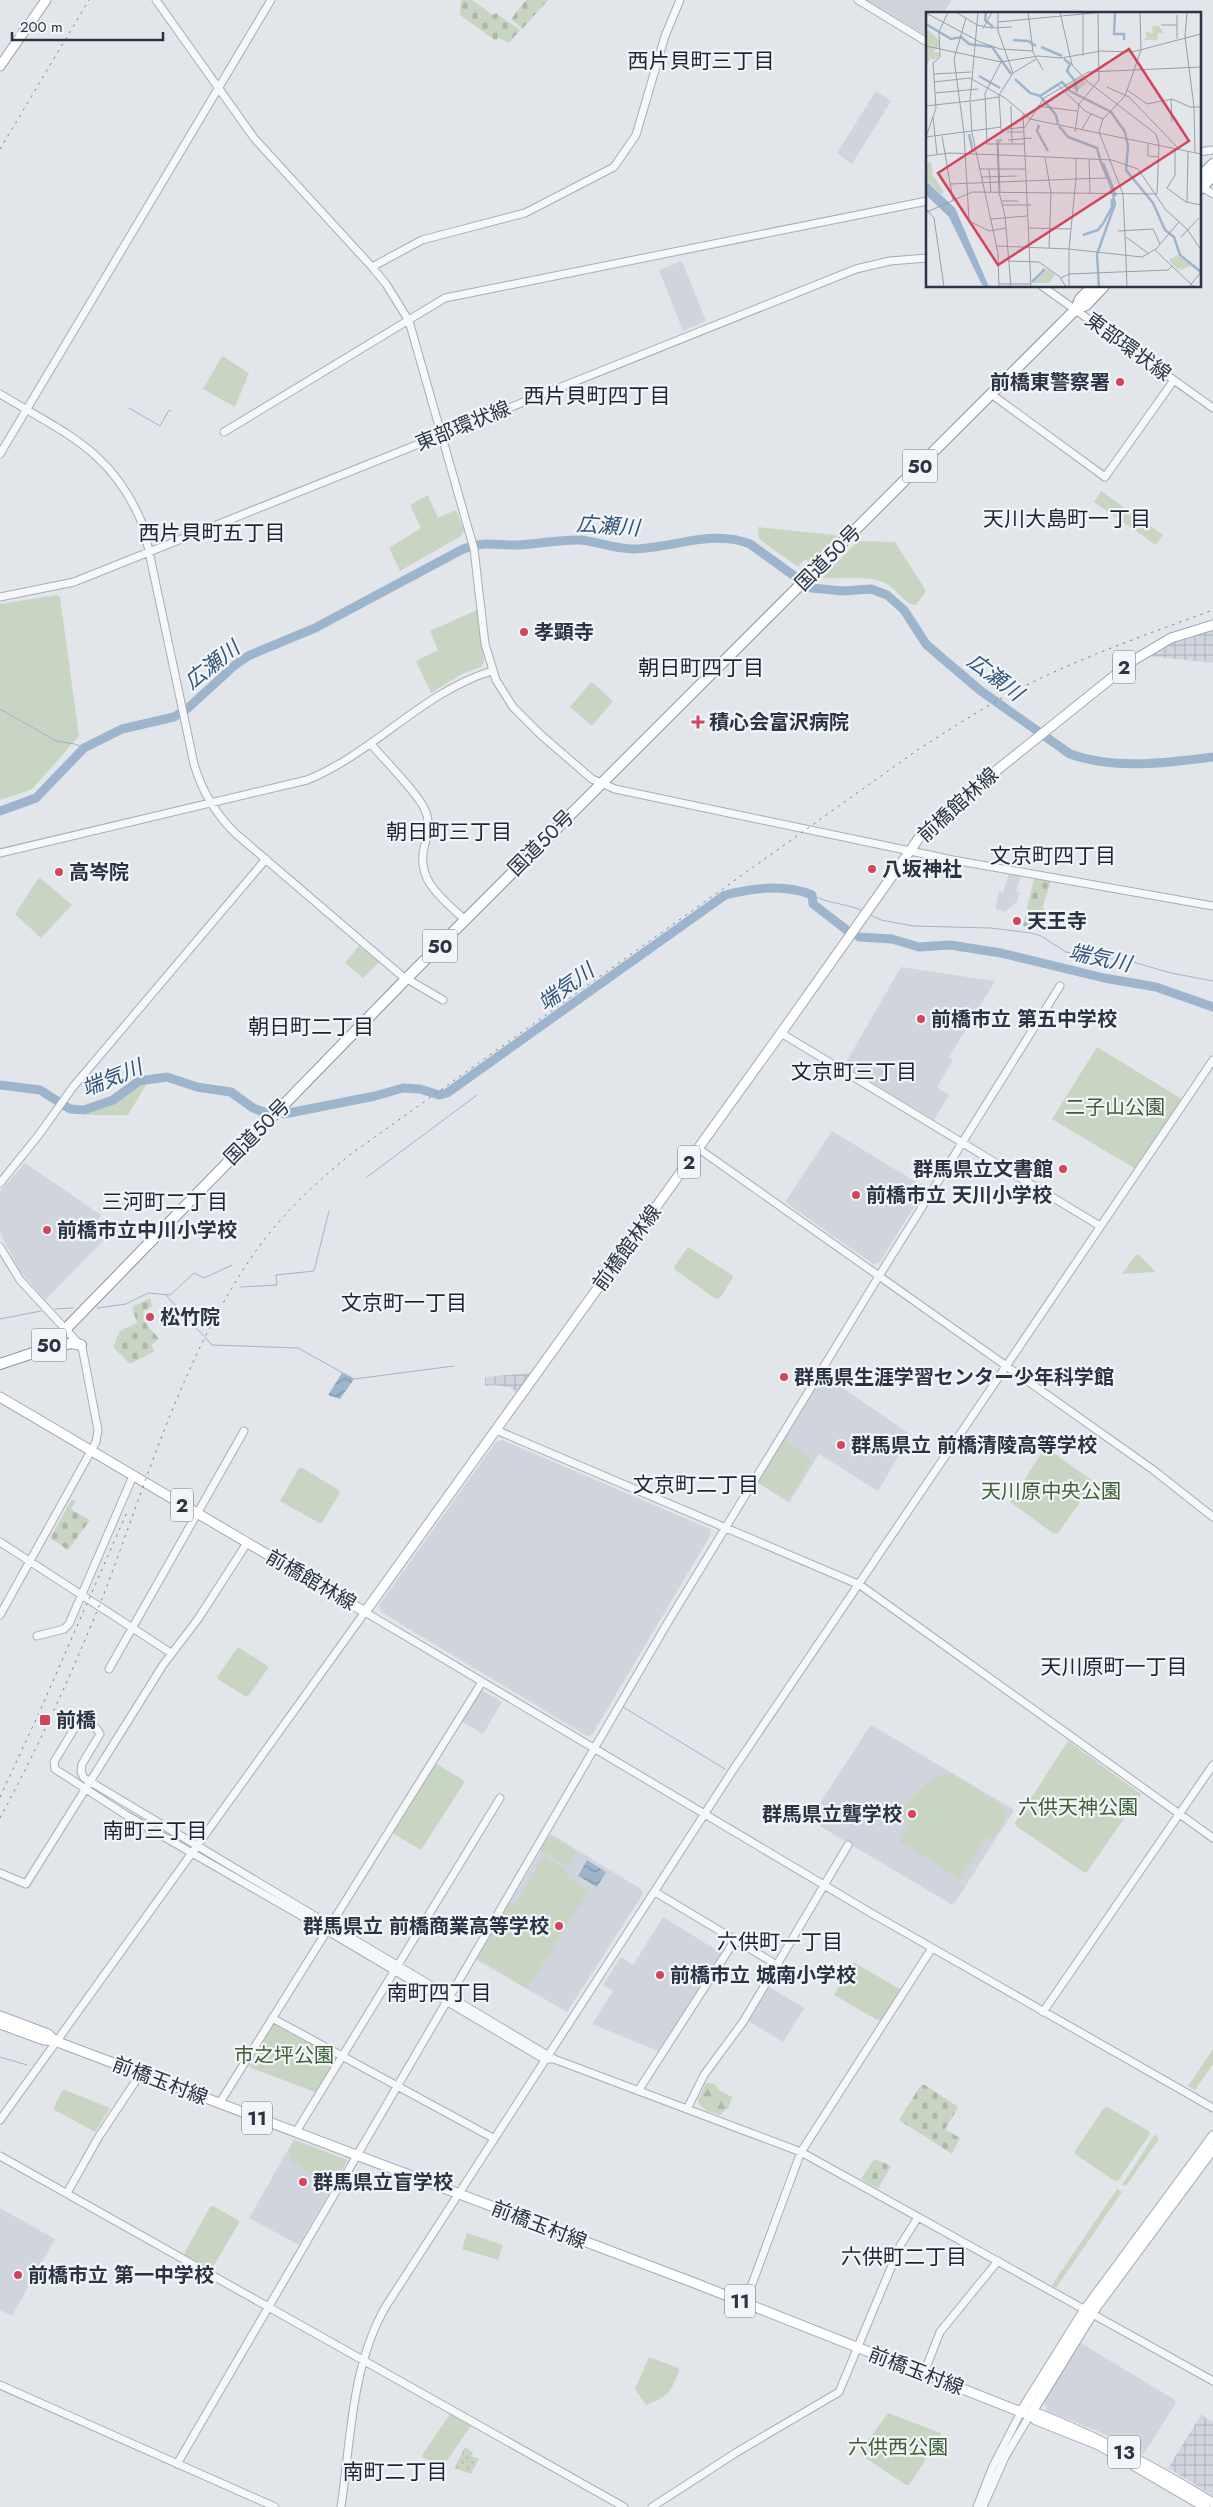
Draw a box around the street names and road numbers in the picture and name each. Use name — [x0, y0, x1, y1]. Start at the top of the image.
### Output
street label: 東部環状線 — [1079, 306, 1177, 388]
street label: 東部環状線 — [411, 394, 515, 458]
road number: 50 — [902, 450, 938, 482]
street label: 国道50号 — [788, 518, 868, 598]
road number: 2 — [1113, 650, 1135, 684]
street label: 前橋館林線 — [911, 761, 1005, 849]
street label: 国道50号 — [501, 803, 581, 883]
road number: 50 — [422, 929, 458, 962]
street label: 国道50号 — [217, 1092, 297, 1172]
road number: 2 — [678, 1146, 700, 1178]
street label: 前橋館林線 — [586, 1199, 668, 1297]
road number: 50 — [32, 1328, 66, 1362]
road number: 2 — [171, 1488, 193, 1522]
street label: 前橋館林線 — [260, 1542, 362, 1618]
street label: 前橋玉村線 — [108, 2050, 212, 2112]
road number: 11 — [242, 2102, 272, 2134]
street label: 前橋玉村線 — [487, 2194, 591, 2256]
road number: 11 — [725, 2284, 755, 2318]
street label: 前橋玉村線 — [864, 2340, 968, 2402]
road number: 13 — [1108, 2436, 1140, 2468]

